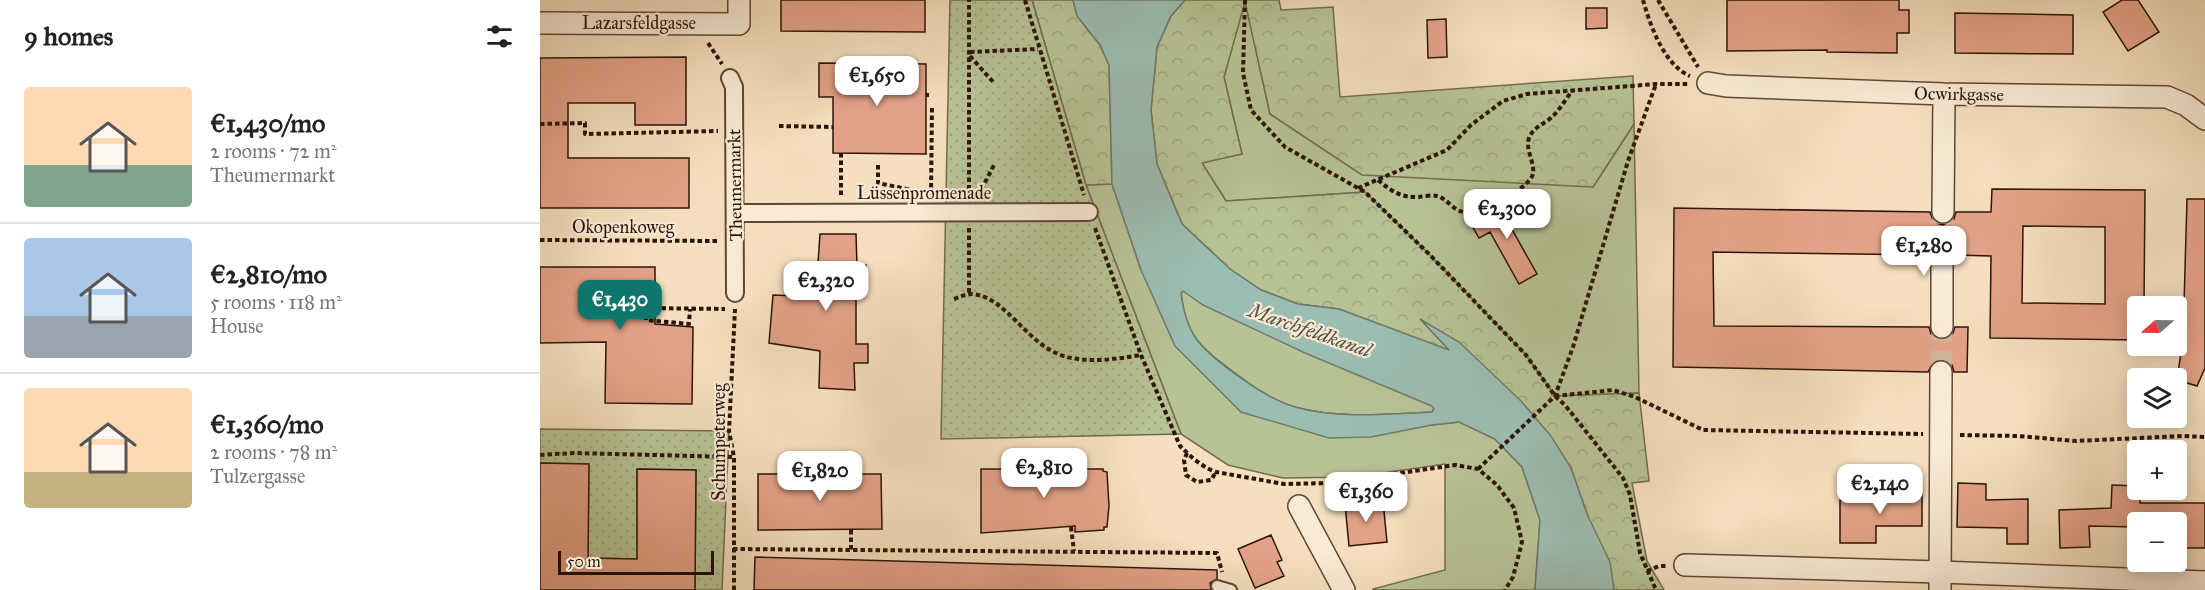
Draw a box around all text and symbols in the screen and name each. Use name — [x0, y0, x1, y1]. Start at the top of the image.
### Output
street label: Lazarsfeldgasse — [582, 12, 696, 35]
text: 9 homes — [24, 20, 113, 52]
icon: filters — [483, 20, 516, 53]
pin: €1,650 — [828, 56, 926, 107]
text: €1,650 — [849, 63, 905, 87]
street label: Ocwirkgasse — [1914, 82, 2004, 107]
text: €1,430/mo — [210, 107, 325, 139]
icon: home — [72, 111, 144, 183]
street label: Theumermarkt — [723, 128, 747, 242]
text: 2 rooms · 72 m² — [210, 139, 337, 163]
text: Theumermarkt — [210, 163, 335, 187]
street label: Lüssenpromenade — [857, 182, 991, 204]
pin: €2,300 — [1458, 189, 1556, 240]
text: €2,300 — [1478, 196, 1536, 220]
street label: Okopenkoweg — [572, 216, 675, 239]
pin: €1,280 — [1875, 226, 1973, 277]
text: €1,280 — [1895, 233, 1953, 257]
text: €2,810/mo — [210, 258, 327, 290]
pin: €2,320 — [777, 261, 875, 312]
icon: home — [72, 262, 144, 334]
text: €2,320 — [797, 268, 855, 292]
pin: €1,430 — [571, 280, 669, 331]
text: €1,430 — [592, 287, 648, 311]
text: 5 rooms · 118 m² — [210, 290, 342, 314]
north arrow — [2127, 296, 2187, 356]
map controls — [2127, 296, 2187, 572]
water label: Marchfeldkanal — [1244, 297, 1376, 363]
text: House — [210, 314, 264, 338]
button: layers — [2127, 368, 2187, 428]
street label: Schumpeterweg — [708, 383, 731, 501]
text: €1,360/mo — [210, 408, 324, 440]
icon: home — [72, 412, 144, 484]
text: 2 rooms · 78 m² — [210, 440, 337, 464]
button: + — [2127, 440, 2187, 500]
pin: €2,810 — [995, 448, 1093, 499]
pin: €1,820 — [771, 451, 869, 502]
text: €2,810 — [1015, 455, 1073, 479]
text: €1,820 — [791, 458, 849, 482]
text: Tulzergasse — [210, 464, 305, 488]
pin: €2,140 — [1831, 464, 1929, 515]
text: €2,140 — [1851, 471, 1909, 495]
pin: €1,360 — [1317, 472, 1415, 523]
text: €1,360 — [1338, 479, 1394, 503]
button: − — [2127, 512, 2187, 572]
scale bar — [558, 548, 714, 576]
text: 50 m — [567, 552, 601, 571]

